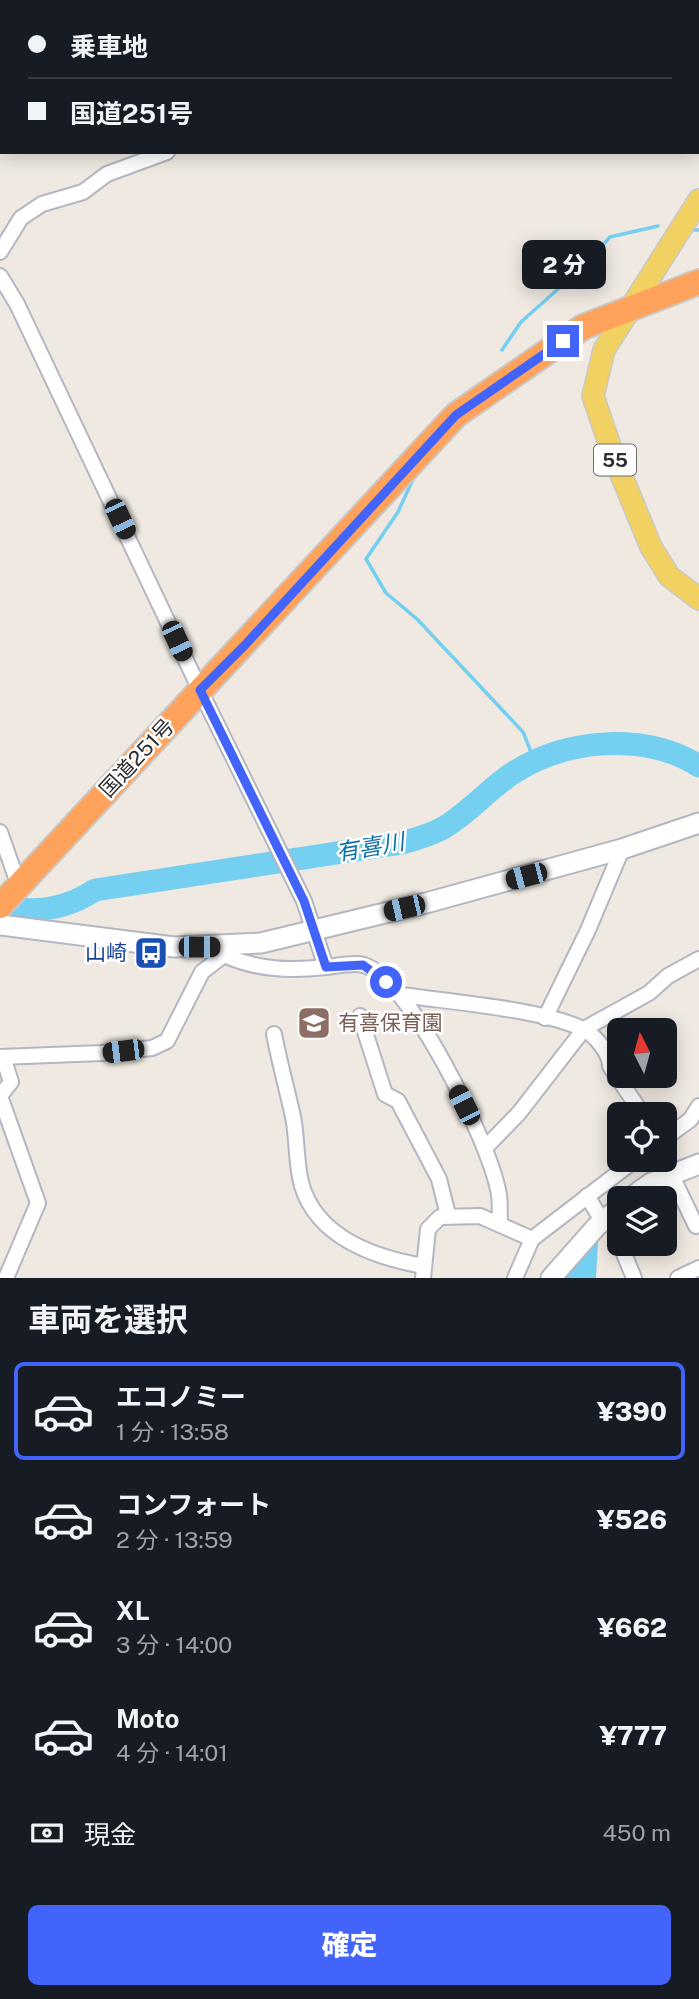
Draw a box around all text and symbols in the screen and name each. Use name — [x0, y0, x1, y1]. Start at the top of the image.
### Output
text: 乗車地 — [70, 31, 148, 62]
text: 国道251号 — [70, 98, 193, 129]
callout: 2 分 — [521, 240, 605, 288]
text: 2 分 — [542, 251, 586, 278]
route end — [547, 325, 579, 357]
road number: 55 — [594, 444, 636, 475]
car — [102, 496, 139, 542]
car — [159, 618, 196, 664]
street label: 国道251号 — [94, 713, 179, 802]
water label: 有喜川 — [334, 827, 409, 866]
car — [503, 860, 550, 892]
car — [382, 893, 427, 923]
bus stop icon: 山崎 — [132, 934, 170, 972]
car — [179, 937, 221, 958]
place label: 山崎 — [85, 940, 127, 965]
route start — [370, 966, 402, 998]
school or university icon: 有喜保育園 — [295, 1004, 333, 1042]
place label: 有喜保育園 — [338, 1010, 443, 1035]
north arrow — [607, 1018, 677, 1088]
map controls — [607, 1018, 677, 1256]
car — [101, 1038, 146, 1064]
car — [446, 1082, 483, 1128]
button: locate — [607, 1102, 677, 1172]
button: layers — [607, 1186, 677, 1256]
text: 車両を選択 — [28, 1301, 188, 1338]
icon: car — [32, 1380, 95, 1443]
text: エコノミー — [116, 1381, 246, 1412]
text: ¥390 — [597, 1396, 667, 1427]
text: 1 分 · 13:58 — [116, 1418, 229, 1445]
icon: car — [32, 1488, 95, 1551]
text: コンフォート — [116, 1489, 271, 1520]
text: ¥526 — [597, 1504, 667, 1535]
text: 2 分 · 13:59 — [116, 1526, 233, 1553]
text: XL — [116, 1595, 150, 1626]
icon: car — [32, 1596, 95, 1659]
text: ¥662 — [597, 1612, 667, 1643]
text: 3 分 · 14:00 — [116, 1631, 232, 1658]
text: Moto — [116, 1703, 179, 1734]
icon: car — [32, 1704, 95, 1767]
text: ¥777 — [599, 1720, 667, 1751]
text: 4 分 · 14:01 — [116, 1739, 228, 1766]
icon: cash — [28, 1814, 66, 1852]
text: 現金 — [84, 1819, 136, 1850]
text: 450 m — [602, 1819, 671, 1846]
button: 確定 — [28, 1905, 671, 1985]

